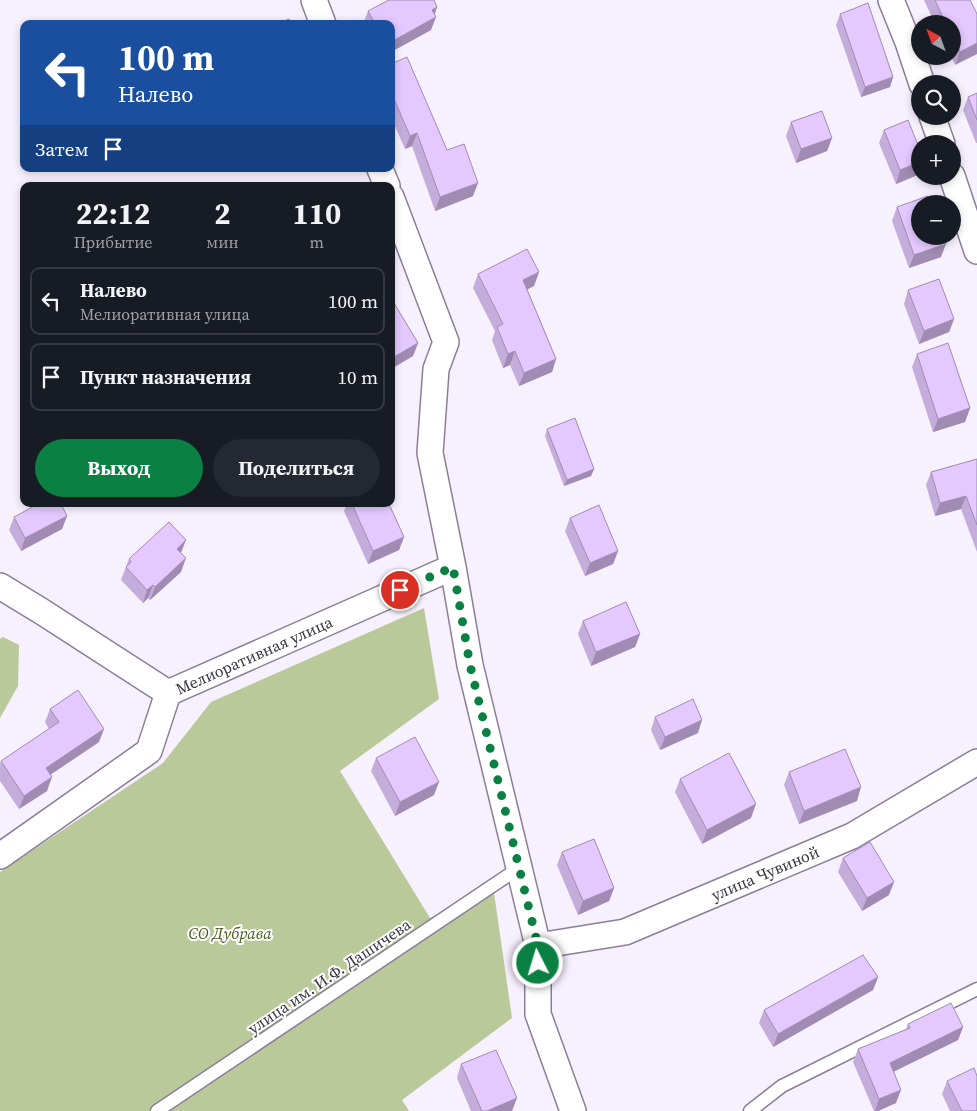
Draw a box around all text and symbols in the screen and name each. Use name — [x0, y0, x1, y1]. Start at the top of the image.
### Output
north arrow — [911, 15, 961, 65]
map controls — [911, 15, 961, 245]
text: 100 m — [118, 34, 214, 82]
icon: left — [35, 40, 100, 105]
button: search — [911, 75, 961, 125]
text: Налево — [118, 79, 193, 109]
icon: arrive — [99, 135, 127, 163]
button: + — [911, 135, 961, 185]
text: Затем — [35, 136, 89, 162]
text: 22:12 — [76, 193, 150, 234]
text: 2 — [214, 193, 231, 234]
text: 110 — [292, 193, 341, 234]
button: − — [911, 195, 961, 245]
text: Прибытие — [74, 231, 153, 253]
text: мин — [206, 231, 239, 253]
text: m — [310, 231, 324, 253]
text: Налево — [80, 277, 147, 303]
icon: left — [37, 287, 65, 315]
text: 100 m — [328, 288, 378, 314]
text: Мелиоративная улица — [80, 303, 250, 325]
icon: arrive — [37, 363, 65, 391]
text: Пункт назначения — [80, 364, 251, 390]
text: 10 m — [337, 364, 378, 390]
button: Выход — [35, 439, 203, 497]
button: Поделиться — [213, 439, 380, 497]
pin — [379, 569, 421, 611]
icon: arrive — [386, 576, 414, 604]
street label: Мелиоративная улица — [172, 610, 337, 700]
street label: улица Чувиной — [708, 840, 822, 906]
street label: улица им. И.Ф. Дашичева — [243, 913, 415, 1039]
park label: СО Дубрава — [189, 922, 272, 944]
position arrow — [511, 936, 563, 988]

